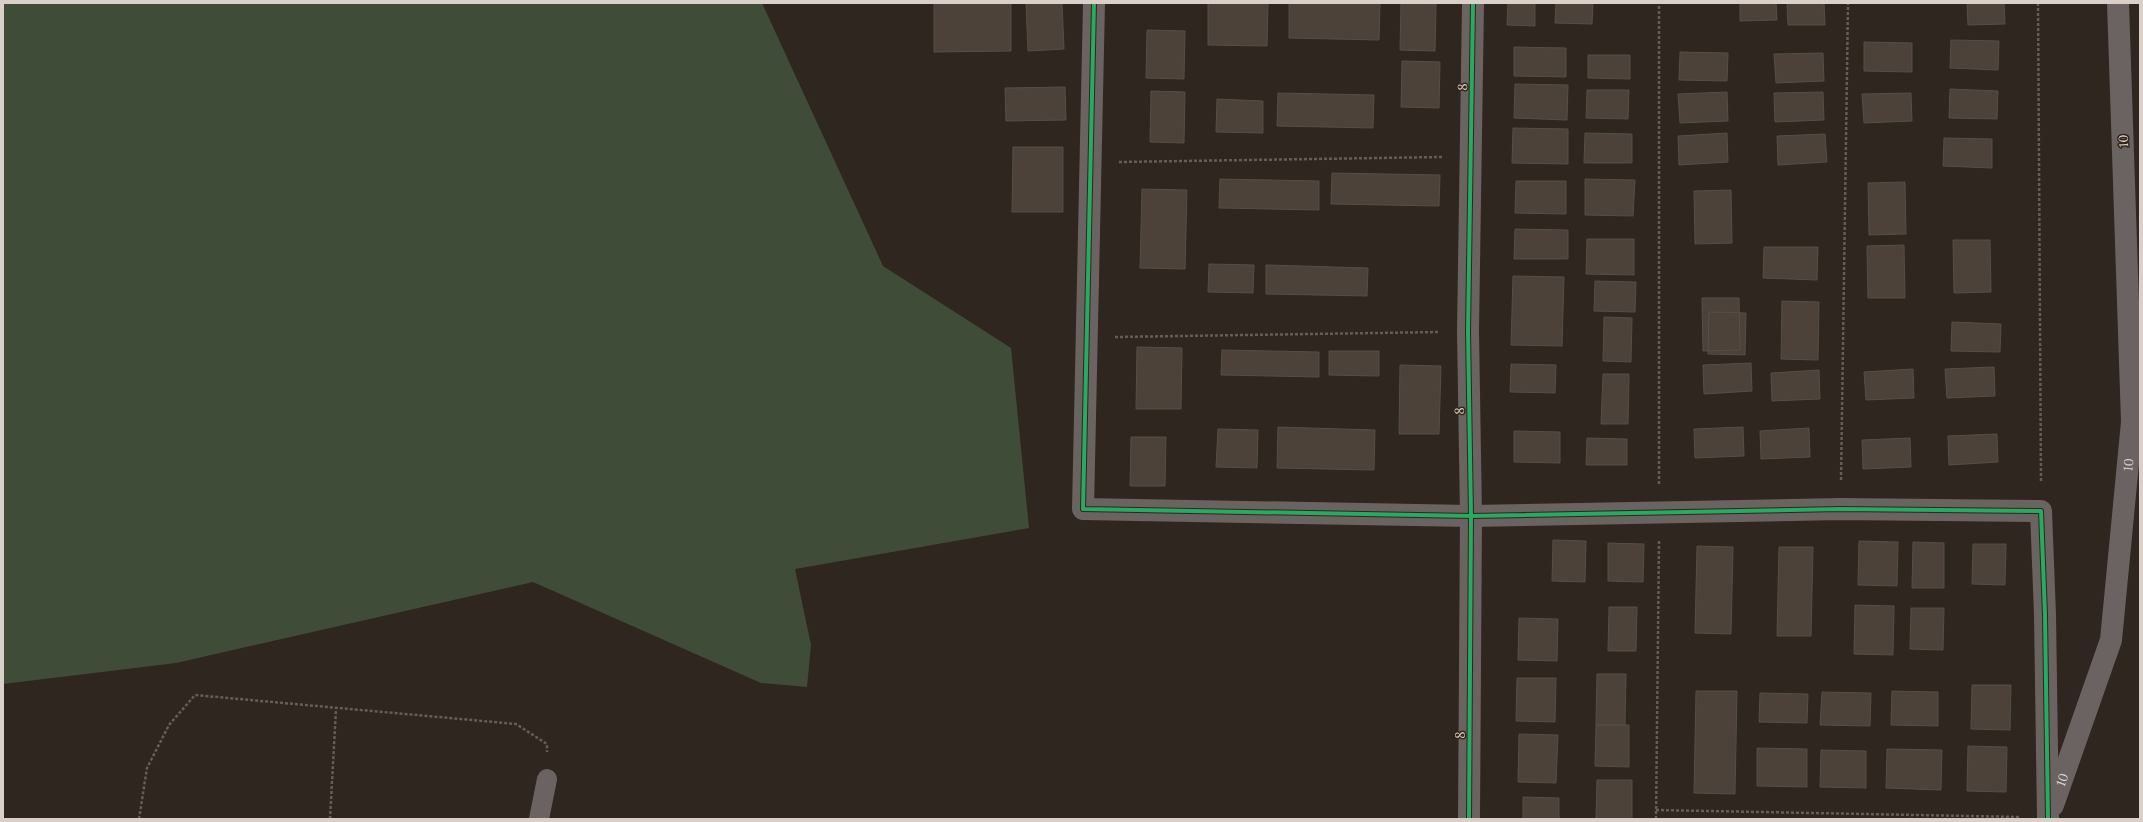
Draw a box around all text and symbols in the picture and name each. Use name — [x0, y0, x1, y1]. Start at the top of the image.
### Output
street label: 8 — [1454, 83, 1471, 91]
street label: 10 — [2115, 134, 2132, 148]
street label: 8 — [1451, 407, 1468, 415]
street label: 10 — [2119, 458, 2137, 472]
street label: 8 — [1452, 731, 1469, 739]
street label: 10 — [2052, 771, 2073, 789]

